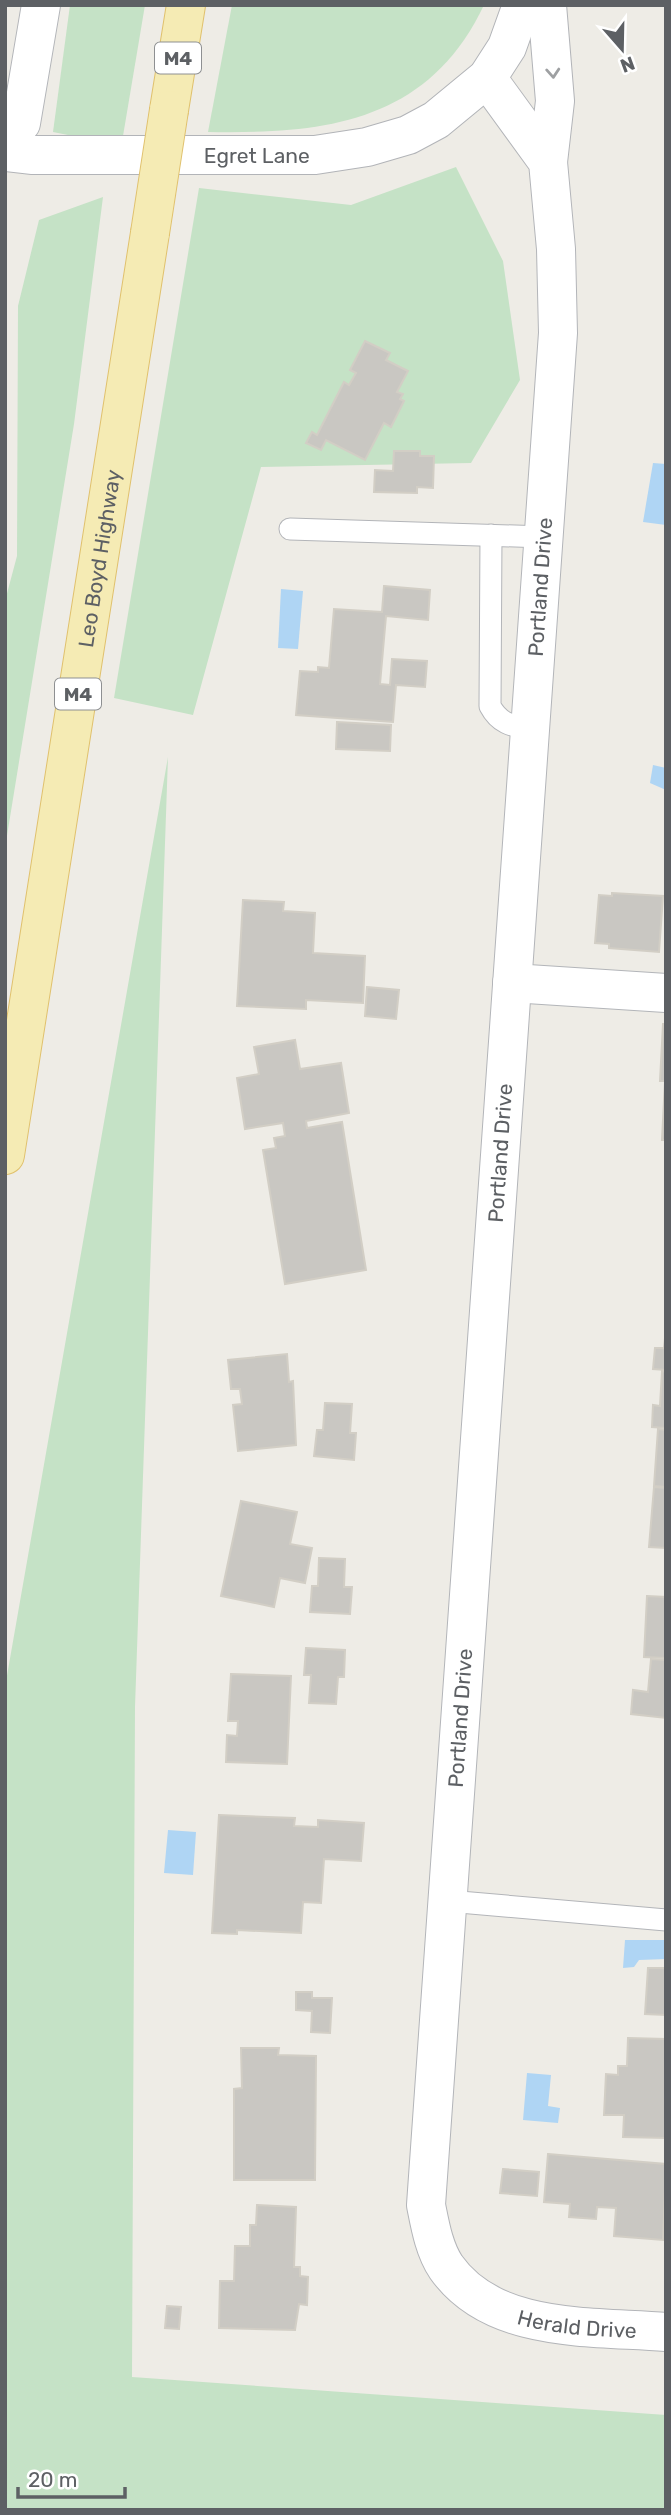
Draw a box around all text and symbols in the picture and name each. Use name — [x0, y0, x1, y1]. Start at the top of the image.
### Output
north arrow — [587, 14, 657, 84]
road number: M4 — [155, 43, 201, 74]
text: N — [617, 51, 638, 78]
one-way arrow — [545, 68, 560, 79]
street label: Egret Lane — [204, 143, 310, 168]
street label: Leo Boyd Highway — [73, 467, 125, 649]
street label: Portland Drive — [523, 517, 557, 657]
road number: M4 — [55, 678, 101, 709]
street label: Portland Drive — [483, 1083, 517, 1223]
street label: Portland Drive — [443, 1648, 477, 1788]
street label: Herald Drive — [515, 2304, 637, 2343]
scale bar — [18, 2456, 124, 2500]
text: 20 m — [28, 2467, 77, 2492]

